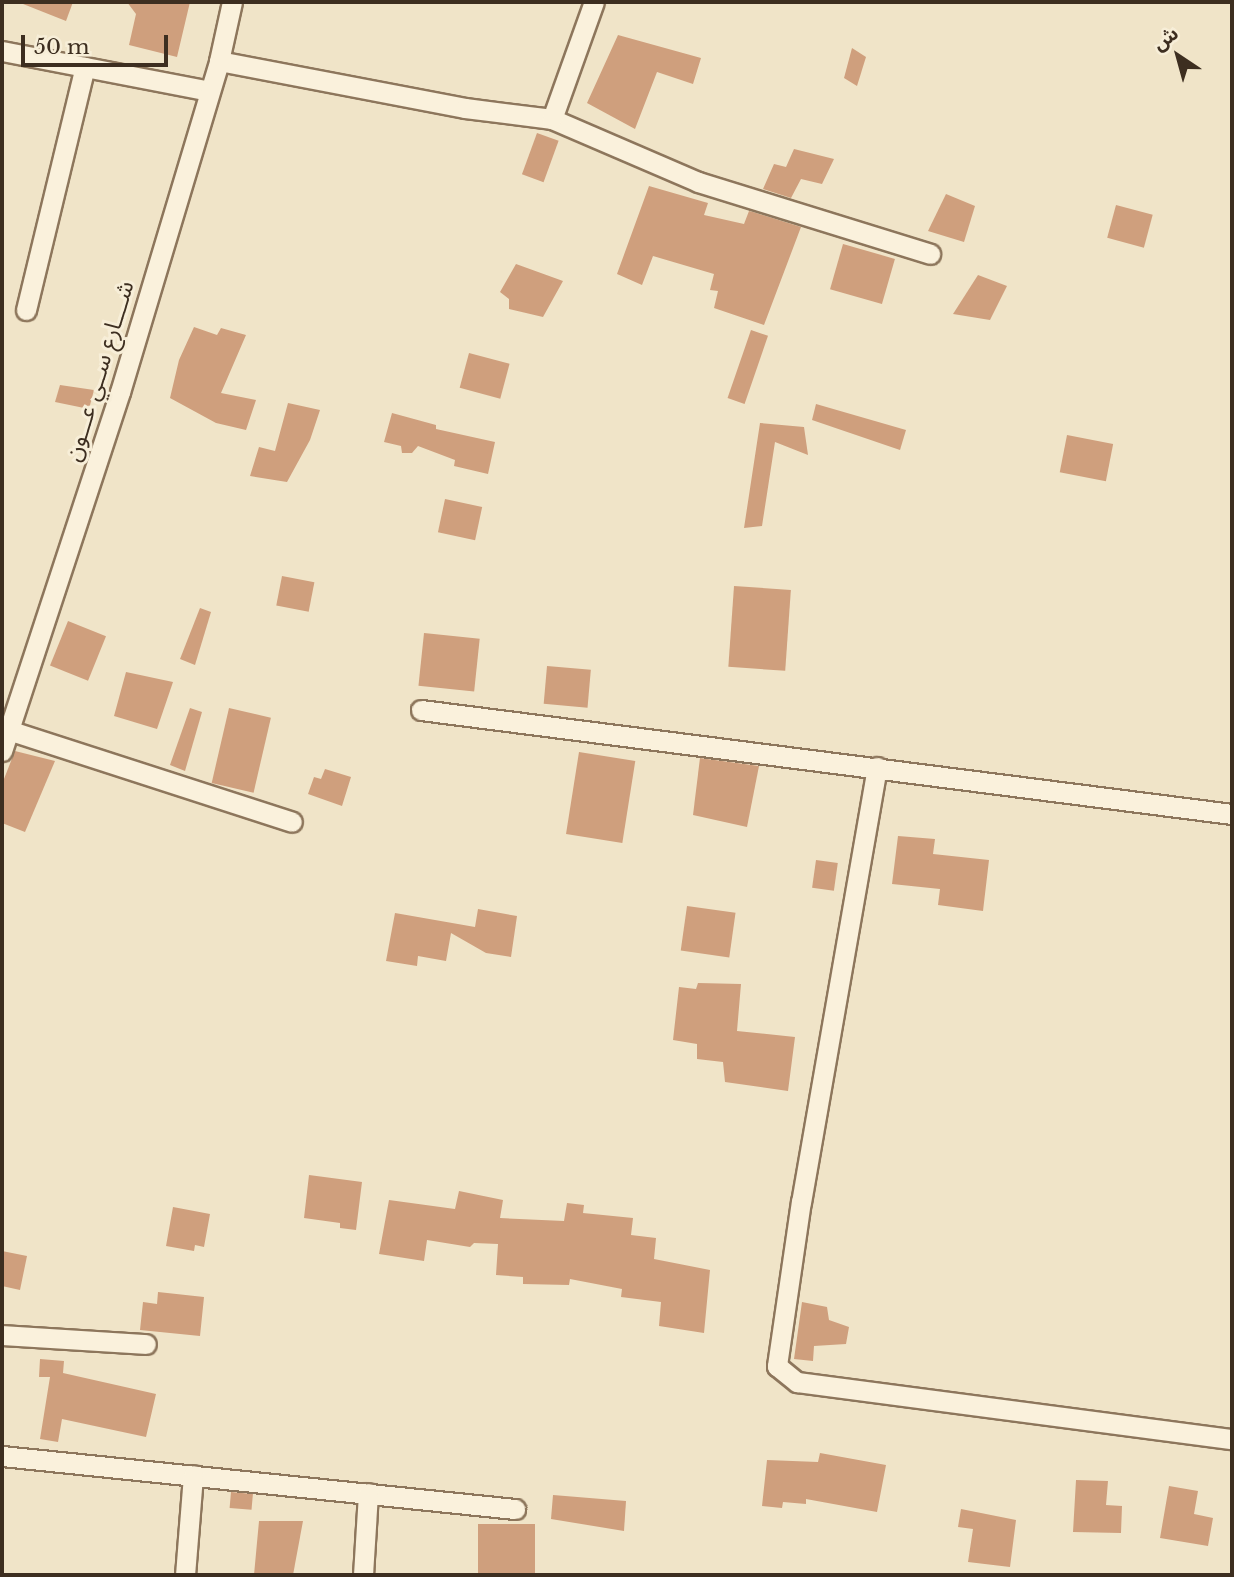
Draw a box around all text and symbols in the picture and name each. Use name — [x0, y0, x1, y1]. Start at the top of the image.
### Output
scale bar — [24, 21, 172, 65]
north arrow — [1143, 21, 1213, 91]
text: ش — [1148, 22, 1183, 56]
text: 50 m — [34, 34, 89, 60]
street label: شــــارع ســي عـــون — [58, 278, 140, 464]

